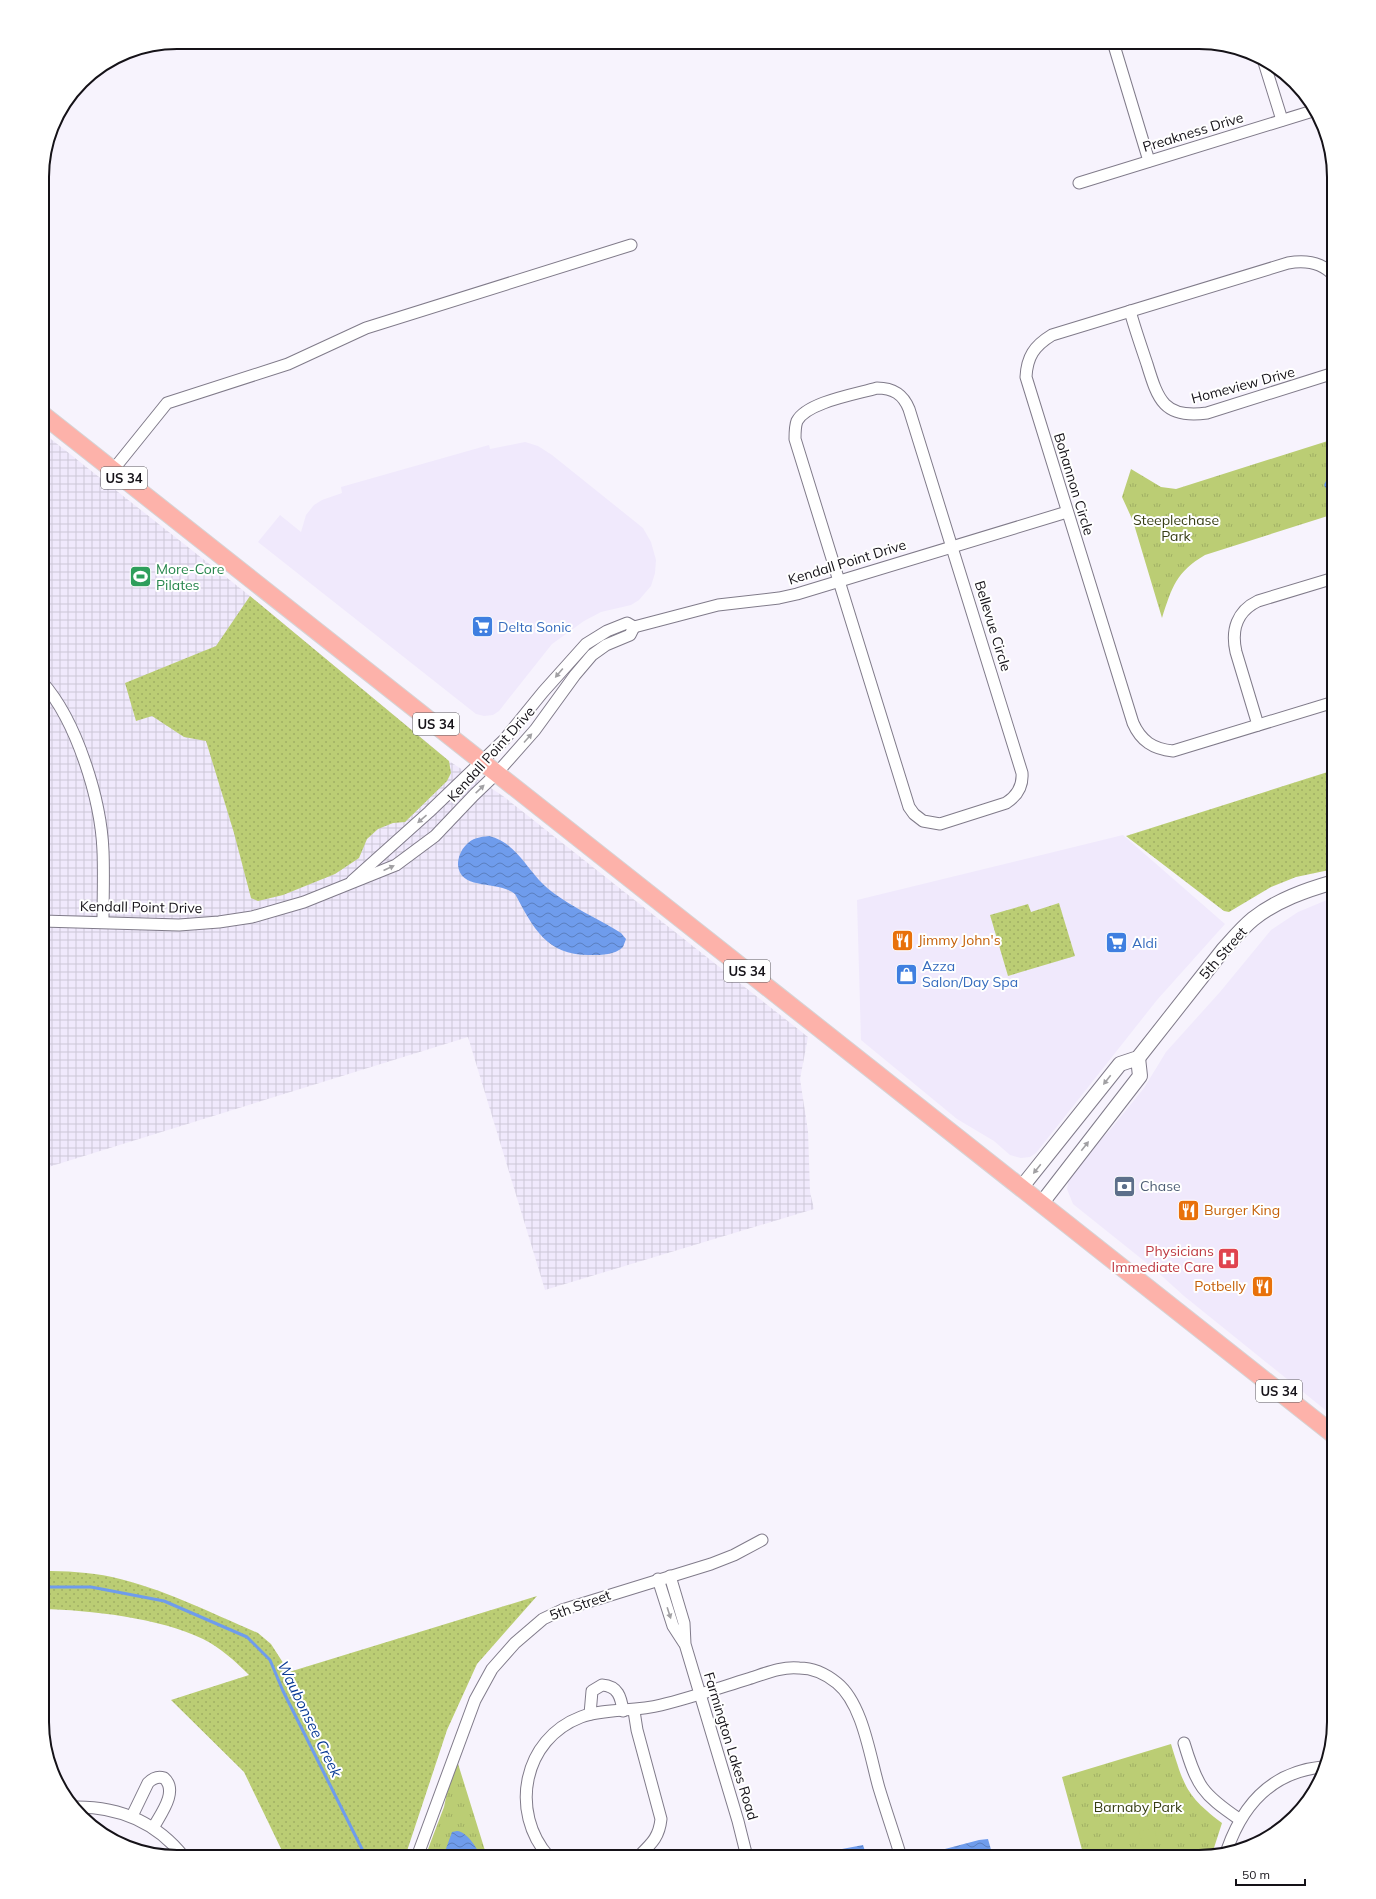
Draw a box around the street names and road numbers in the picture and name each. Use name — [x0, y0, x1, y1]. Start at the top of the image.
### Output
street label: Preakness Drive — [1140, 108, 1246, 156]
street label: Homeview Drive — [1189, 363, 1297, 407]
street label: Bohannon Circle — [1050, 431, 1098, 537]
road number: US 34 — [101, 467, 147, 489]
street label: Kendall Point Drive — [786, 536, 908, 588]
street label: Bellevue Circle — [971, 578, 1015, 674]
street label: Kendall Point Drive — [443, 703, 539, 805]
road number: US 34 — [413, 713, 459, 735]
street label: Kendall Point Drive — [80, 897, 202, 917]
street label: 5th Street — [1195, 923, 1251, 983]
road number: US 34 — [724, 960, 770, 982]
road number: US 34 — [1256, 1380, 1302, 1402]
street label: 5th Street — [547, 1586, 613, 1624]
street label: Farmington Lakes Road — [700, 1670, 762, 1822]

